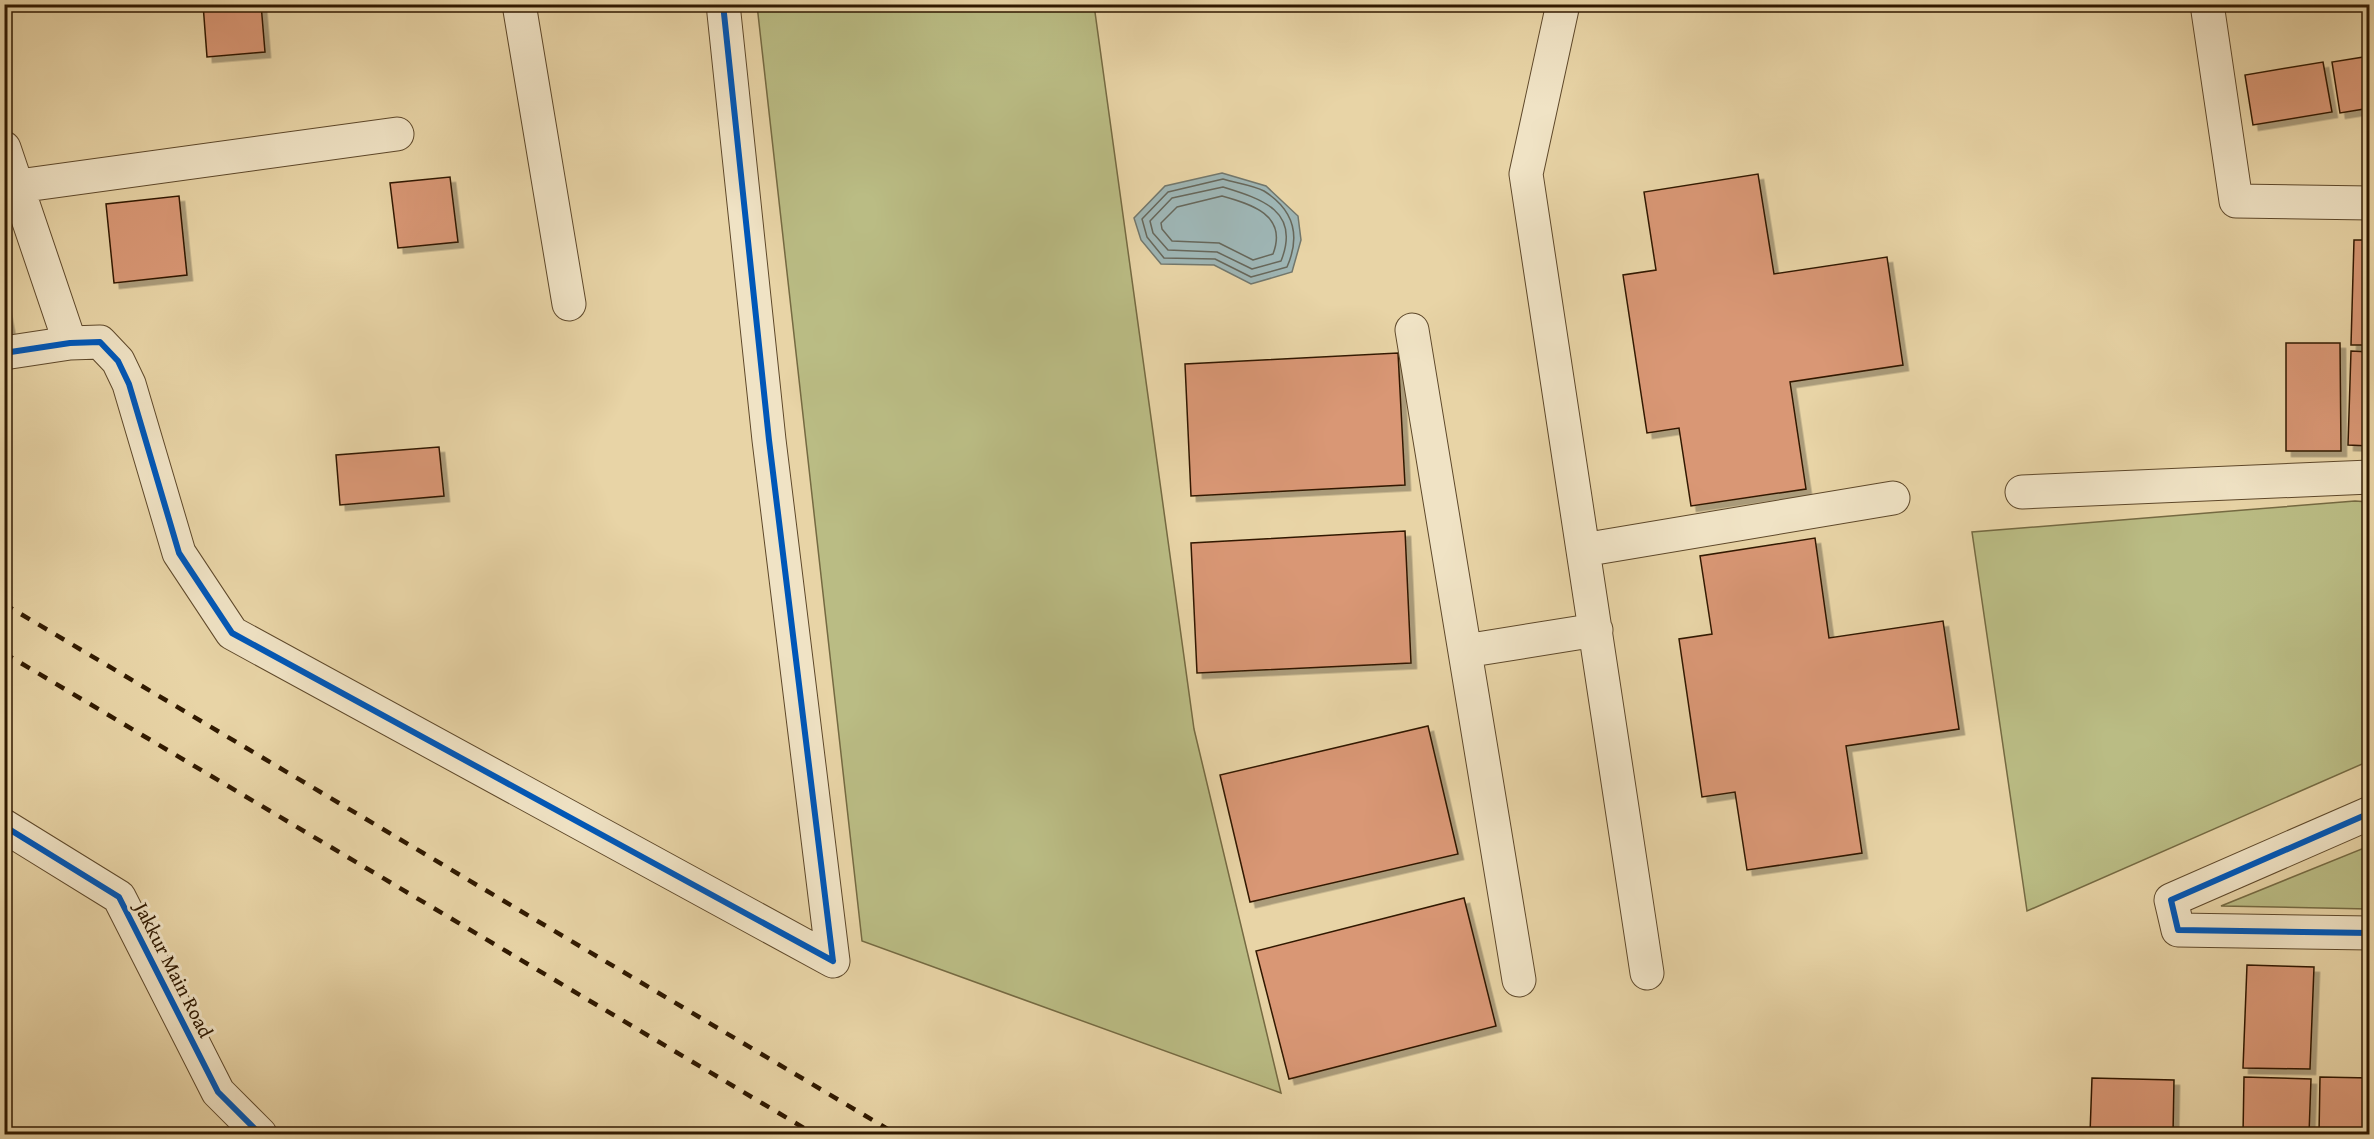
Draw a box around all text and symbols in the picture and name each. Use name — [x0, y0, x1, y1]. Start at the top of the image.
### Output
street label: Jakkur Main Road — [126, 894, 221, 1043]

